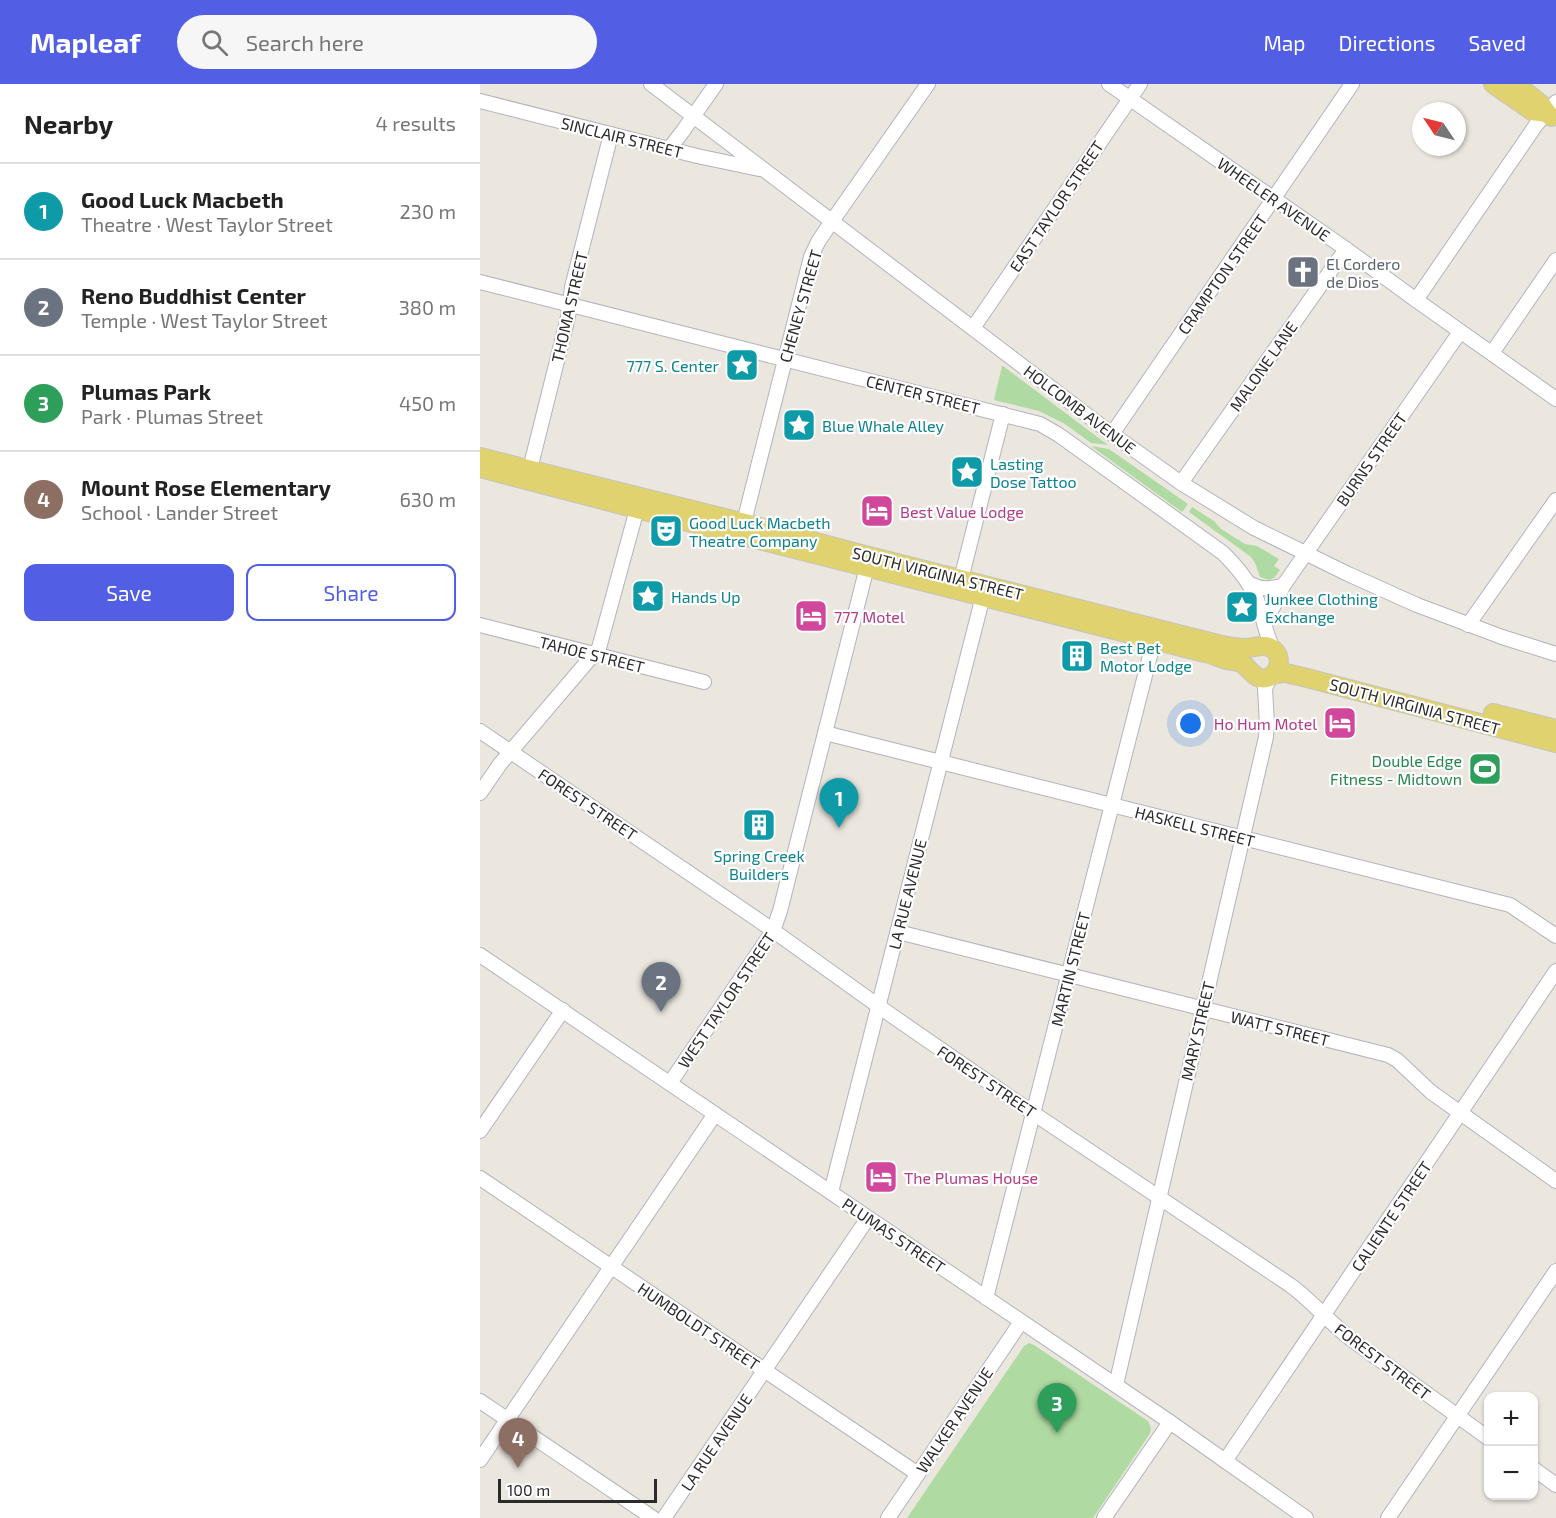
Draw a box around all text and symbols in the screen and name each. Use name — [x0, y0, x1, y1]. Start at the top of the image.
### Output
search box — [177, 15, 597, 69]
text: Mapleaf — [30, 25, 141, 59]
icon: search — [198, 26, 231, 59]
text: Search here — [246, 29, 364, 55]
text: Map — [1263, 30, 1306, 55]
text: Directions — [1339, 30, 1435, 55]
text: Saved — [1468, 30, 1526, 55]
north arrow — [1412, 102, 1466, 156]
text: Nearby — [24, 108, 113, 139]
text: 4 results — [376, 111, 456, 135]
street label: SINCLAIR STREET — [559, 113, 685, 161]
street label: EAST TAYLOR STREET — [1005, 137, 1107, 275]
street label: WHEELER AVENUE — [1214, 153, 1334, 245]
text: Good Luck Macbeth — [81, 186, 284, 212]
text: 1 — [39, 199, 48, 223]
text: 230 m — [400, 199, 456, 223]
street label: CRAMPTON STREET — [1173, 210, 1271, 338]
text: Theatre · West Taylor Street — [81, 212, 333, 236]
street label: CHENEY STREET — [775, 247, 825, 365]
street label: THOMA STREET — [547, 250, 591, 364]
church icon: El Cordero de Dios — [1285, 254, 1321, 290]
place label: El Cordero de Dios — [1326, 254, 1400, 291]
text: Reno Buddhist Center — [81, 282, 306, 308]
text: 2 — [38, 295, 49, 319]
text: 380 m — [399, 295, 456, 319]
text: Temple · West Taylor Street — [81, 308, 328, 332]
street label: MALONE LANE — [1225, 318, 1301, 414]
place icon: 777 S. Center — [724, 347, 760, 383]
place label: 777 S. Center — [627, 356, 720, 375]
street label: HOLCOMB AVENUE — [1020, 361, 1140, 457]
street label: CENTER STREET — [864, 371, 982, 417]
text: Plumas Park — [81, 378, 211, 404]
text: 3 — [38, 391, 49, 415]
text: 450 m — [399, 391, 456, 415]
text: Park · Plumas Street — [81, 404, 263, 428]
place icon: Blue Whale Alley — [781, 407, 817, 443]
street label: BURNS STREET — [1332, 409, 1410, 509]
place label: Blue Whale Alley — [822, 416, 945, 435]
place icon: Lasting Dose Tattoo — [949, 454, 985, 490]
place label: Lasting Dose Tattoo — [990, 454, 1077, 491]
text: Mount Rose Elementary — [81, 474, 331, 500]
text: 4 — [37, 487, 50, 511]
text: 630 m — [399, 487, 456, 511]
hotel icon: Best Value Lodge — [859, 493, 895, 529]
text: School · Lander Street — [81, 500, 278, 524]
place label: Best Value Lodge — [900, 502, 1024, 521]
theatre icon: Good Luck Macbeth Theatre Company — [648, 513, 684, 549]
place label: Good Luck Macbeth Theatre Company — [689, 513, 830, 550]
street label: SOUTH VIRGINIA STREET — [851, 543, 1025, 603]
button: Save — [24, 564, 234, 621]
button: Share — [246, 564, 456, 621]
place icon: Hands Up — [630, 578, 666, 614]
place label: Hands Up — [671, 587, 741, 606]
place icon: Junkee Clothing Exchange — [1224, 589, 1260, 625]
place label: Junkee Clothing Exchange — [1265, 589, 1378, 626]
hotel icon: 777 Motel — [793, 598, 829, 634]
place label: 777 Motel — [834, 607, 905, 626]
street label: TAHOE STREET — [538, 632, 646, 676]
building icon: Best Bet Motor Lodge — [1059, 638, 1095, 674]
place label: Best Bet Motor Lodge — [1100, 638, 1192, 675]
street label: SOUTH VIRGINIA STREET — [1328, 674, 1502, 738]
hotel icon: Ho Hum Motel — [1322, 705, 1358, 741]
your location — [1176, 709, 1205, 738]
place label: Ho Hum Motel — [1214, 714, 1317, 733]
place label: Double Edge Fitness - Midtown — [1330, 751, 1462, 788]
sports icon: Double Edge Fitness - Midtown — [1467, 751, 1503, 787]
street label: FOREST STREET — [535, 764, 641, 844]
pin: 1 — [820, 778, 858, 828]
street label: HASKELL STREET — [1133, 802, 1257, 850]
building icon: Spring Creek Builders — [741, 807, 777, 843]
street label: LA RUE AVENUE — [884, 837, 930, 951]
place label: Spring Creek Builders — [713, 846, 805, 883]
street label: MARTIN STREET — [1047, 910, 1093, 1028]
street label: WEST TAYLOR STREET — [674, 929, 778, 1071]
pin: 2 — [642, 962, 681, 1012]
street label: MARY STREET — [1176, 979, 1218, 1083]
street label: WATT STREET — [1229, 1007, 1331, 1049]
street label: FOREST STREET — [934, 1041, 1040, 1121]
street label: CALIENTE STREET — [1347, 1157, 1435, 1275]
hotel icon: The Plumas House — [863, 1159, 899, 1195]
place label: The Plumas House — [904, 1168, 1038, 1187]
street label: PLUMAS STREET — [839, 1194, 949, 1276]
street label: HUMBOLDT STREET — [635, 1278, 763, 1374]
street label: FOREST STREET — [1331, 1319, 1435, 1403]
street label: WALKER AVENUE — [912, 1364, 996, 1476]
pin: 3 — [1038, 1384, 1076, 1433]
street label: LA RUE AVENUE — [677, 1390, 756, 1494]
map controls — [1484, 1392, 1538, 1500]
button: + — [1484, 1392, 1538, 1446]
pin: 4 — [498, 1418, 537, 1468]
button: − — [1484, 1446, 1538, 1500]
scale bar — [498, 1476, 657, 1504]
text: 100 m — [507, 1480, 550, 1499]

